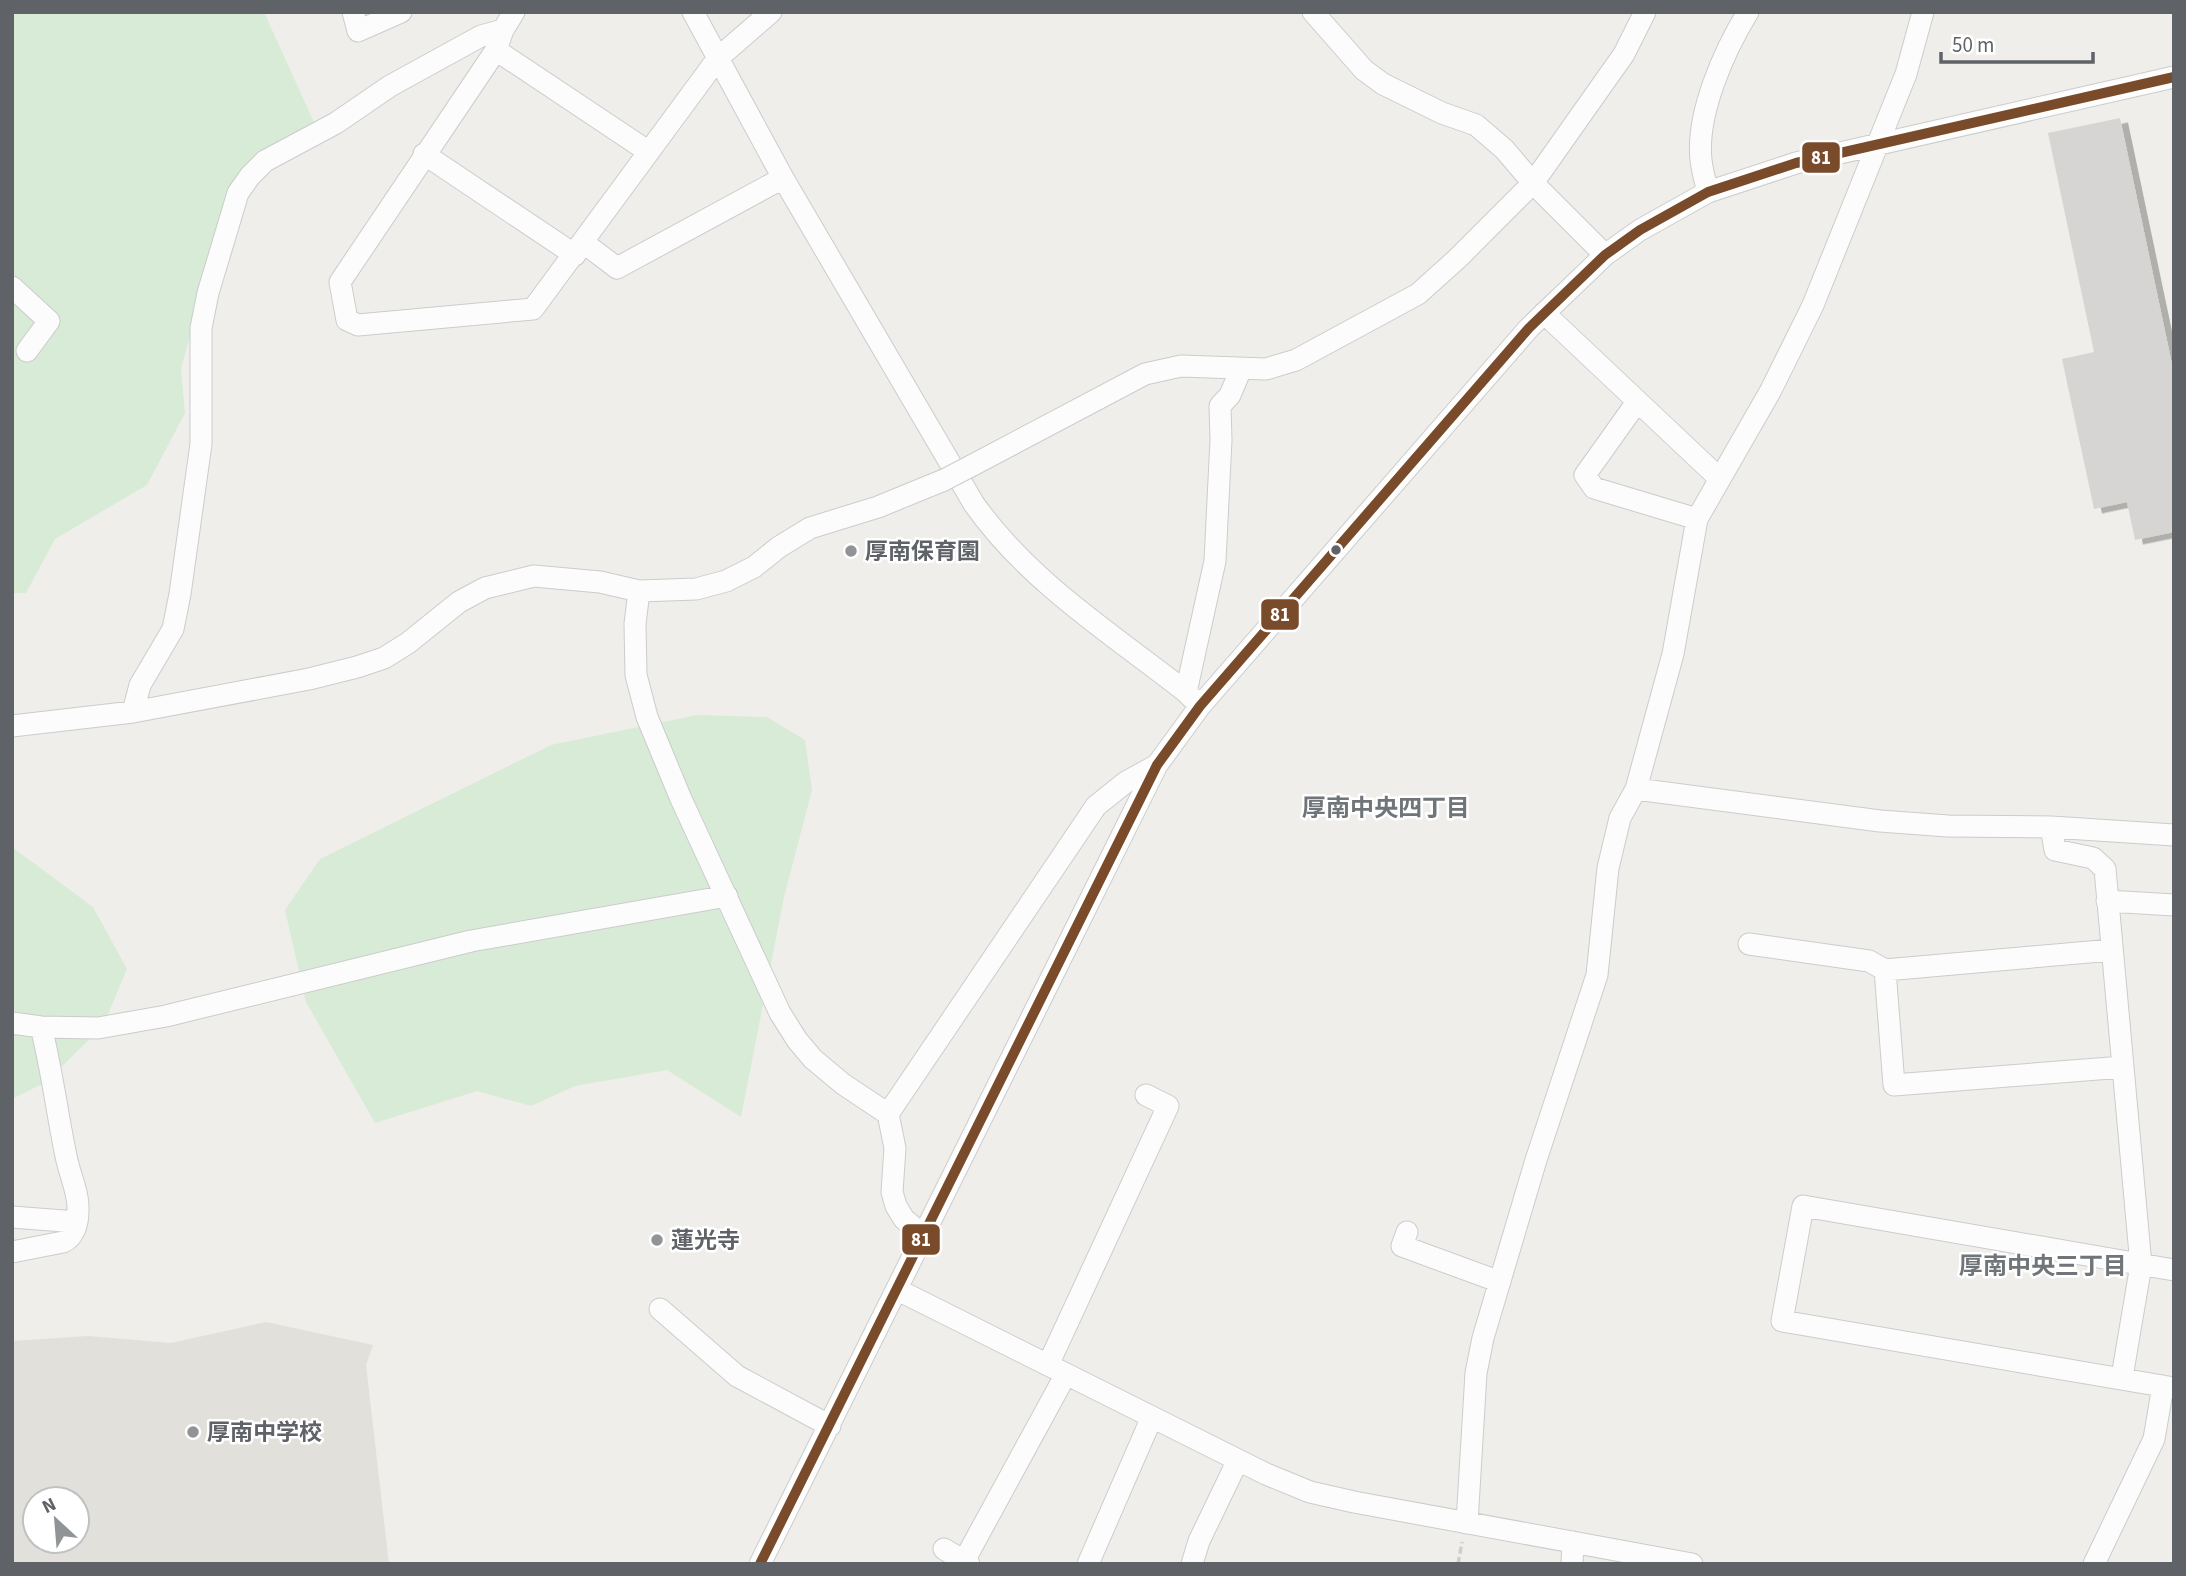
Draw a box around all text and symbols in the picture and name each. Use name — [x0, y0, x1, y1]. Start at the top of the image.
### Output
scale bar — [1941, 21, 2093, 65]
text: 50 m — [1952, 30, 1994, 60]
line badge: 81 — [1801, 141, 1841, 174]
text: 81 — [1811, 145, 1831, 172]
place label: 厚南保育園 — [865, 535, 980, 568]
marker: 厚南保育園 — [843, 543, 859, 559]
unlabelled marker — [1329, 543, 1343, 557]
line badge: 81 — [1260, 598, 1300, 631]
text: 81 — [1270, 602, 1290, 629]
district label: 厚南中央四丁目 — [1302, 791, 1470, 826]
line badge: 81 — [901, 1223, 941, 1256]
place label: 蓮光寺 — [671, 1224, 740, 1257]
text: 81 — [911, 1227, 931, 1254]
marker: 蓮光寺 — [649, 1232, 665, 1248]
district label: 厚南中央三丁目 — [1959, 1249, 2127, 1284]
place label: 厚南中学校 — [207, 1416, 322, 1449]
marker: 厚南中学校 — [185, 1424, 201, 1440]
north arrow — [21, 1485, 91, 1555]
text: N — [38, 1491, 61, 1521]

